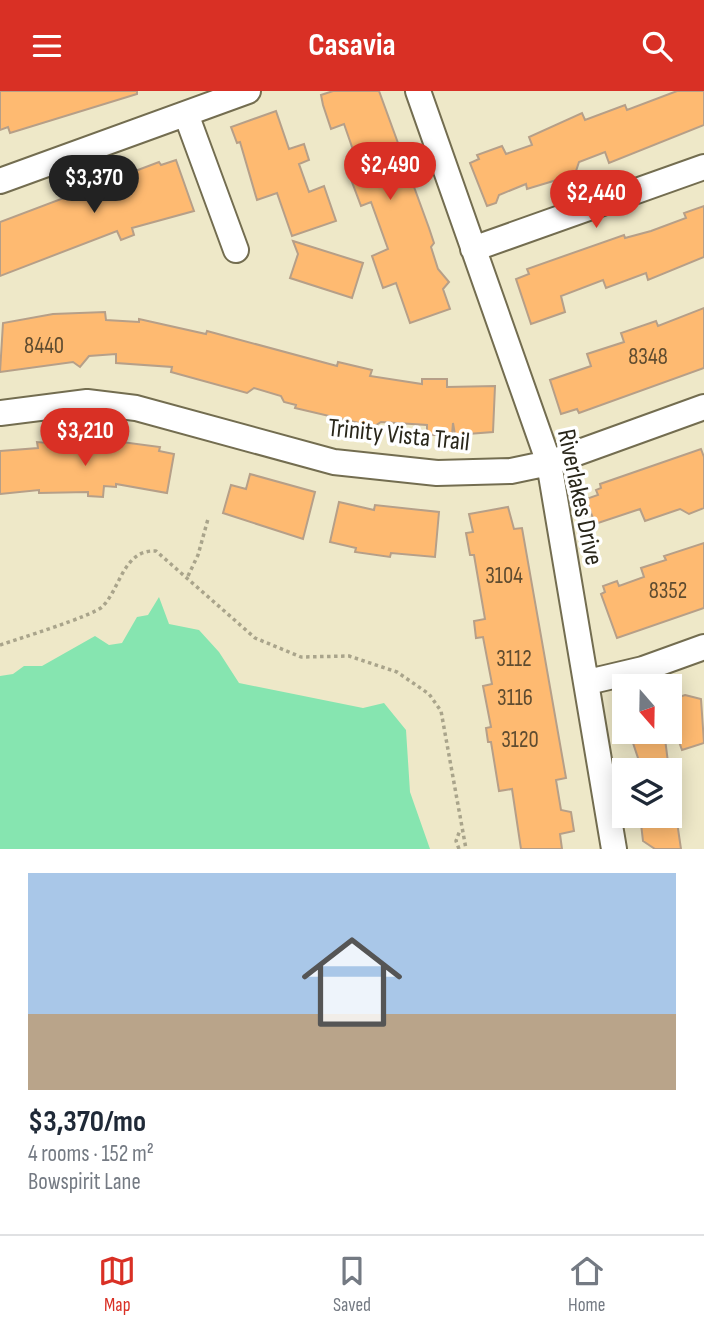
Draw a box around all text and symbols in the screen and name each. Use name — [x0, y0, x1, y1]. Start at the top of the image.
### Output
text: Casavia — [308, 26, 396, 65]
icon: menu — [28, 27, 66, 65]
icon: search — [638, 27, 676, 65]
pin: $2,490 — [333, 143, 447, 202]
text: $2,490 — [360, 151, 420, 179]
pin: $3,370 — [37, 155, 151, 215]
text: $3,370 — [65, 164, 123, 192]
pin: $2,440 — [539, 171, 653, 230]
text: $2,440 — [566, 179, 626, 207]
house number: 8440 — [24, 332, 64, 360]
house number: 8348 — [628, 343, 668, 371]
pin: $3,210 — [28, 409, 142, 468]
street label: Trinity Vista Trail — [326, 413, 471, 458]
text: $3,210 — [56, 417, 114, 445]
street label: Riverlakes Drive — [550, 426, 609, 568]
house number: 3104 — [485, 562, 523, 590]
house number: 8352 — [649, 577, 687, 605]
house number: 3112 — [496, 645, 532, 673]
north arrow — [612, 674, 682, 744]
map controls — [612, 674, 682, 828]
house number: 3116 — [497, 684, 533, 712]
house number: 3120 — [501, 726, 539, 754]
button: layers — [612, 758, 682, 828]
icon: home — [289, 919, 415, 1045]
text: $3,370/mo — [28, 1104, 146, 1140]
text: 4 rooms · 152 m² — [28, 1140, 154, 1168]
text: Bowspirit Lane — [28, 1168, 141, 1196]
tab: Map — [98, 1252, 136, 1317]
tab: Saved — [333, 1252, 371, 1317]
tab: Home — [568, 1252, 606, 1317]

